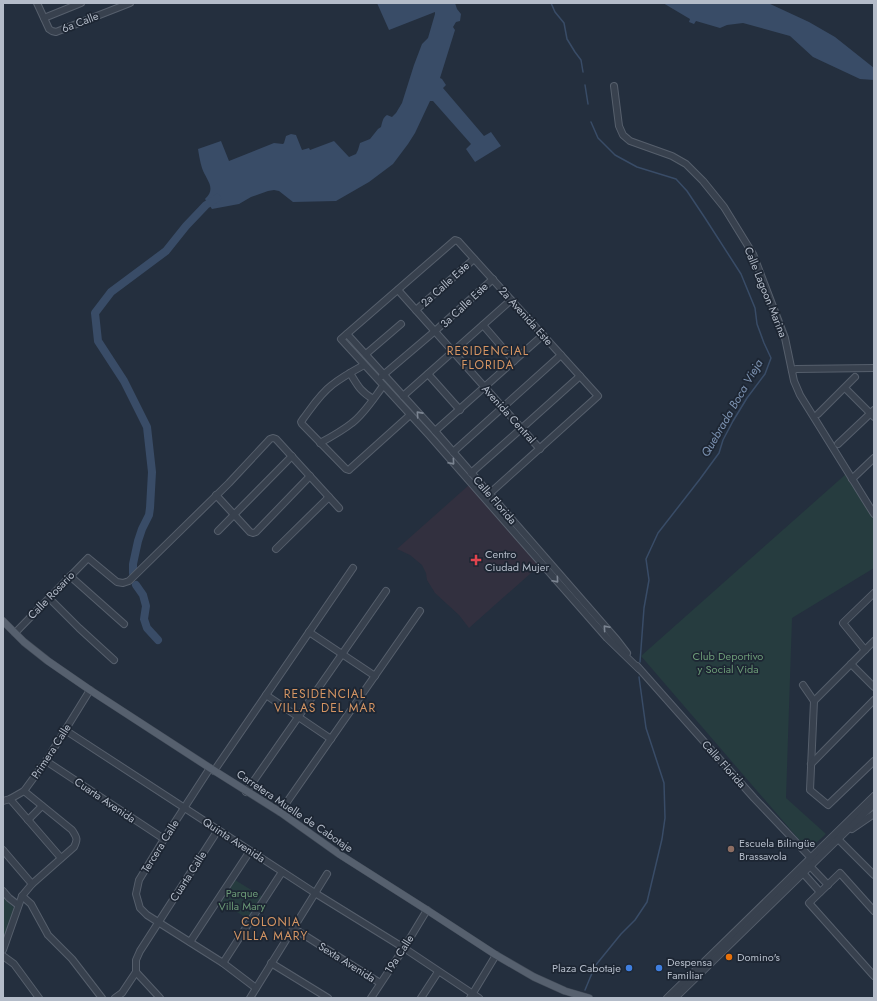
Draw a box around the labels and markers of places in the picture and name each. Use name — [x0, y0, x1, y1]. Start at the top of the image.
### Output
place label: Centro Ciudad Mujer — [485, 546, 549, 575]
marker: Centro Ciudad Mujer — [470, 554, 482, 566]
place label: Escuela Bilingüe Brassavola — [739, 835, 816, 864]
marker: Escuela Bilingüe Brassavola — [726, 844, 736, 854]
place label: Domino's — [737, 949, 780, 965]
marker: Domino's — [724, 952, 734, 962]
place label: Despensa Familiar — [667, 954, 712, 983]
place label: Plaza Cabotaje — [552, 960, 621, 976]
marker: Plaza Cabotaje — [624, 963, 634, 973]
marker: Despensa Familiar — [654, 963, 664, 973]

